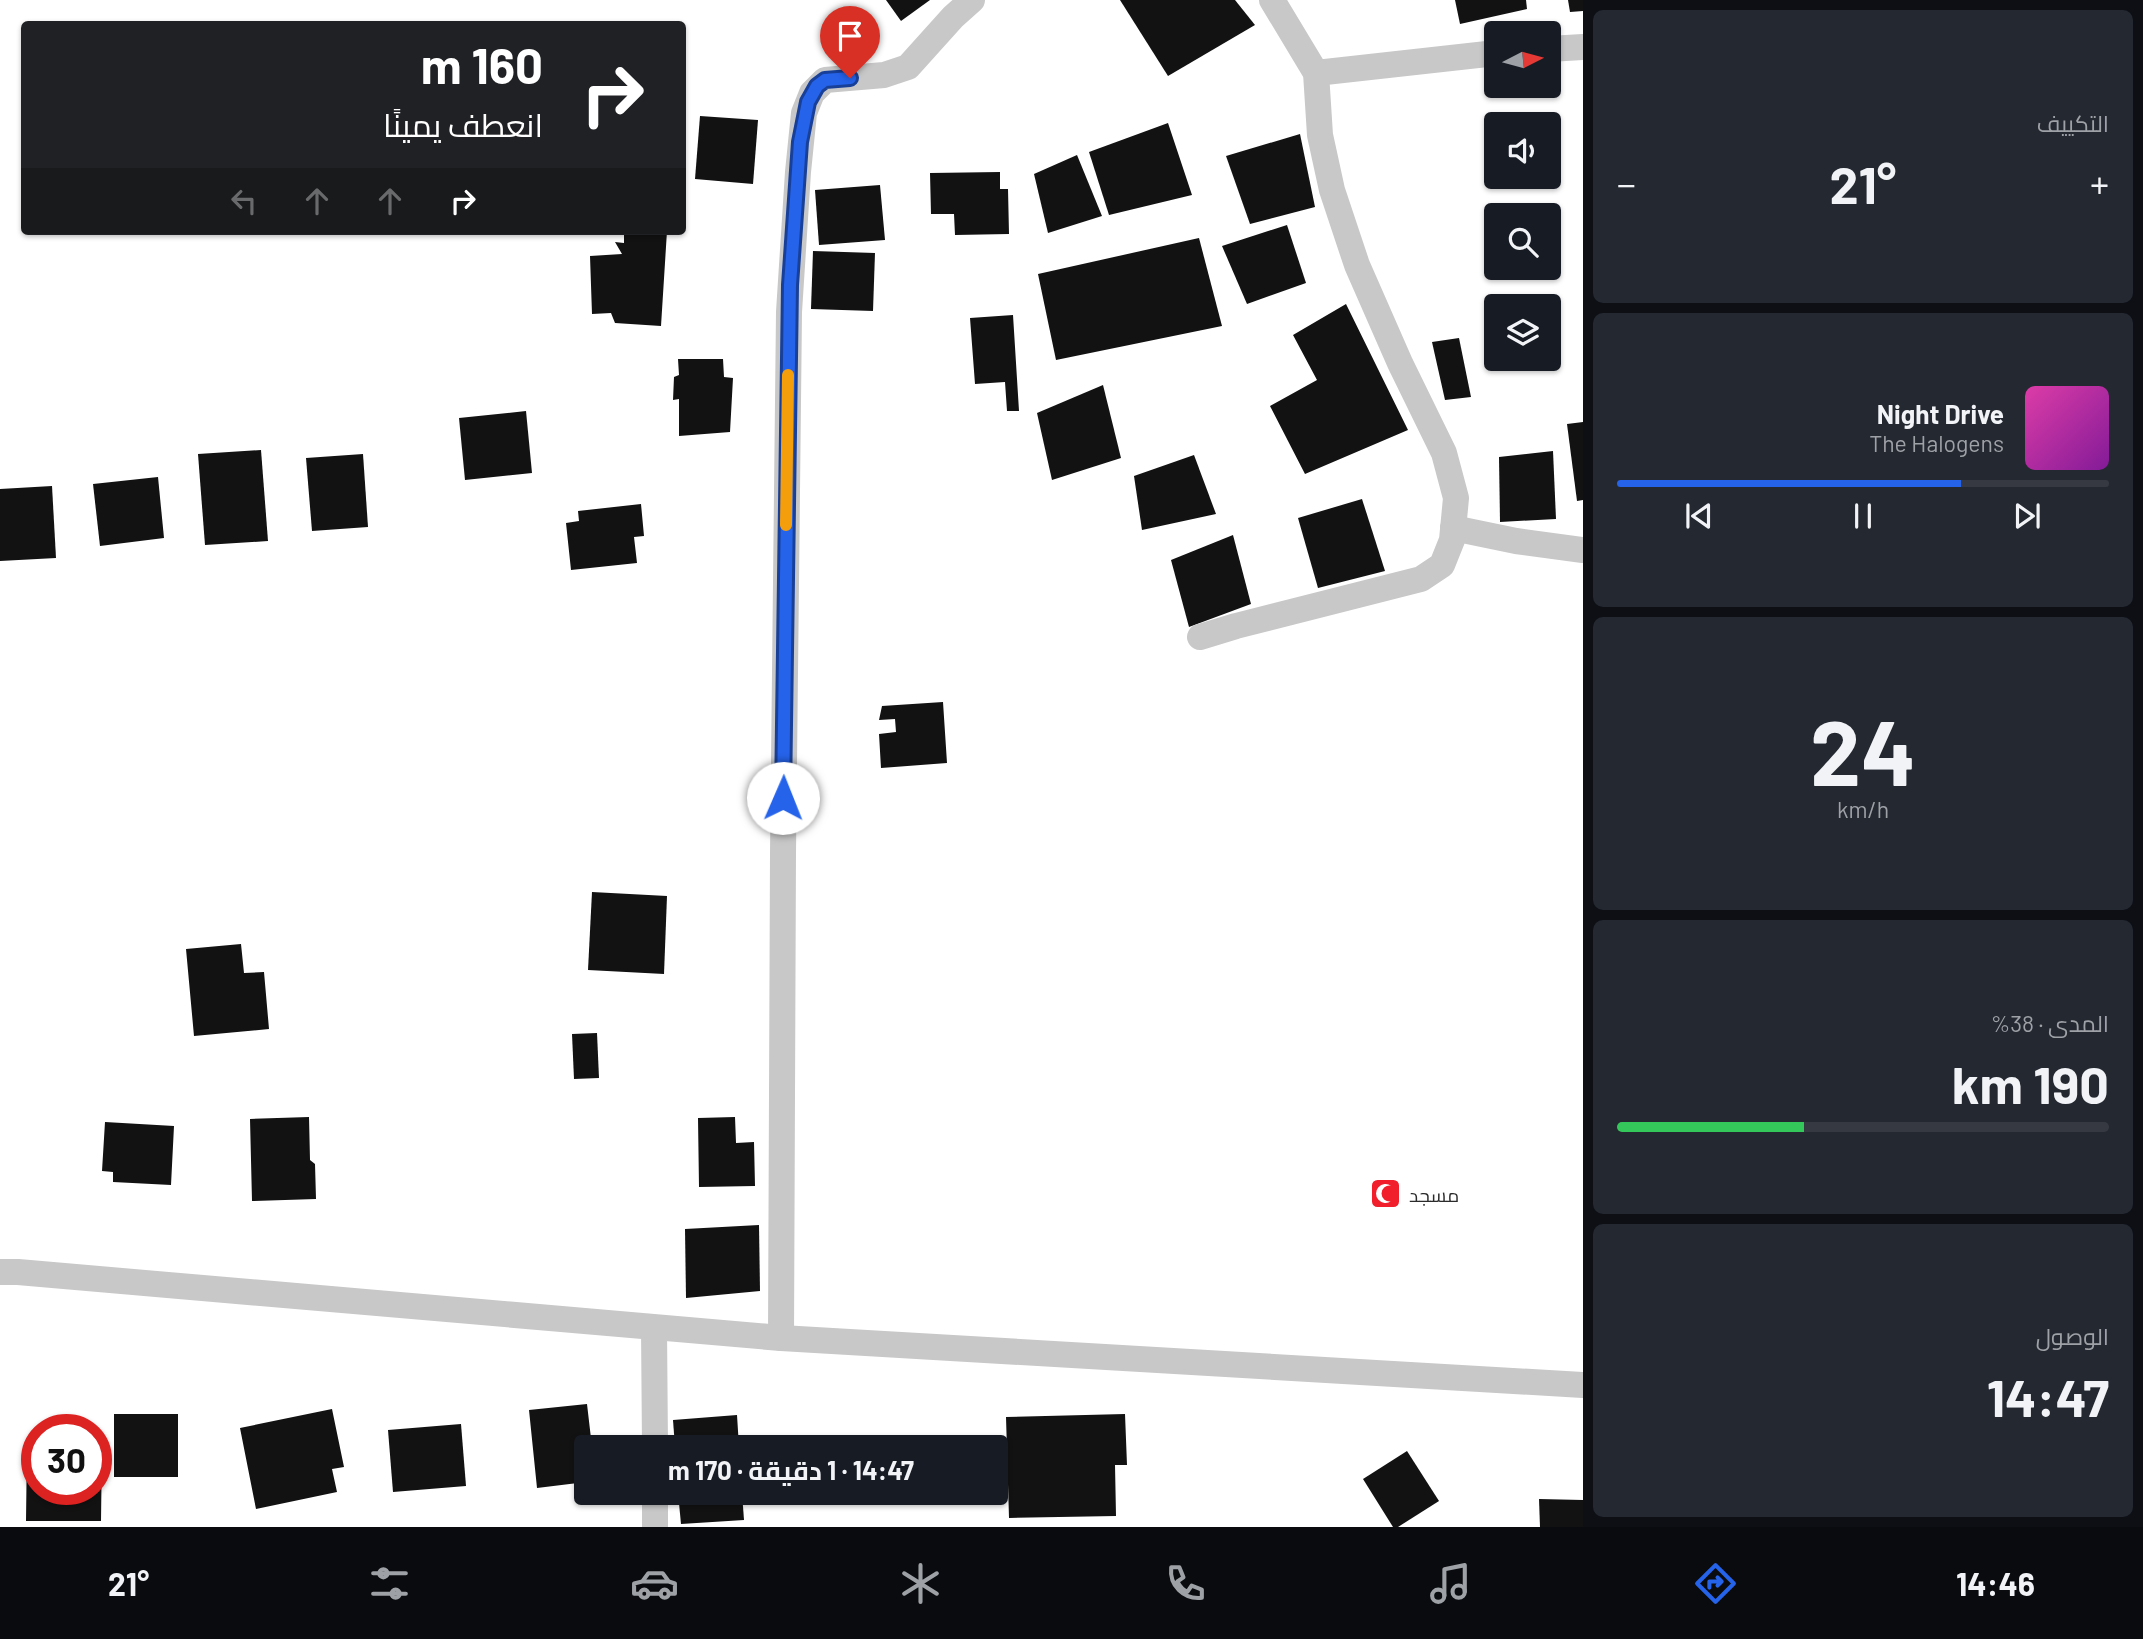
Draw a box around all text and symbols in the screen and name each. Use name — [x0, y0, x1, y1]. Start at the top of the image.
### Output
pin — [820, 6, 880, 78]
icon: arrive — [831, 17, 869, 55]
north arrow — [1484, 21, 1561, 98]
map controls — [1484, 21, 1561, 371]
text: 160 m — [421, 35, 543, 94]
icon: right — [567, 49, 658, 140]
text: انعطف يمينًا — [383, 105, 543, 143]
text: التكييف — [2037, 109, 2109, 137]
button: sound — [1484, 112, 1561, 189]
text: 21° — [1830, 152, 1896, 214]
text: − — [1617, 160, 1636, 206]
text: + — [2090, 160, 2109, 206]
icon: left — [225, 182, 263, 220]
icon: ahead — [298, 182, 336, 220]
icon: ahead — [371, 182, 409, 220]
icon: right — [444, 182, 482, 220]
button: search — [1484, 203, 1561, 280]
button: layers — [1484, 294, 1561, 371]
text: Night Drive — [1877, 398, 2004, 429]
text: The Halogens — [1869, 429, 2004, 457]
icon: previous — [1680, 497, 1718, 535]
icon: pause — [1844, 497, 1882, 535]
icon: next — [2008, 497, 2046, 535]
text: 24 — [1810, 695, 1916, 804]
position arrow — [746, 761, 820, 835]
text: km/h — [1837, 795, 1889, 823]
text: المدى · 38% — [1991, 1009, 2109, 1037]
text: 190 km — [1952, 1052, 2109, 1114]
mosque icon: مسجد — [1369, 1177, 1403, 1211]
place label: مسجد — [1409, 1183, 1459, 1206]
text: الوصول — [2036, 1322, 2109, 1350]
text: 14:47 — [1987, 1365, 2109, 1427]
speed limit sign: 30 — [21, 1414, 112, 1505]
text: 14:47 · 1 دقيقة · 170 m — [668, 1454, 914, 1485]
icon: filters — [365, 1559, 414, 1608]
icon: car — [630, 1559, 679, 1608]
icon: climate — [896, 1559, 945, 1608]
icon: phone — [1161, 1559, 1210, 1608]
icon: music — [1426, 1559, 1475, 1608]
icon: directions — [1691, 1559, 1740, 1608]
text: 21° — [108, 1564, 149, 1602]
text: 14:46 — [1956, 1564, 2035, 1602]

